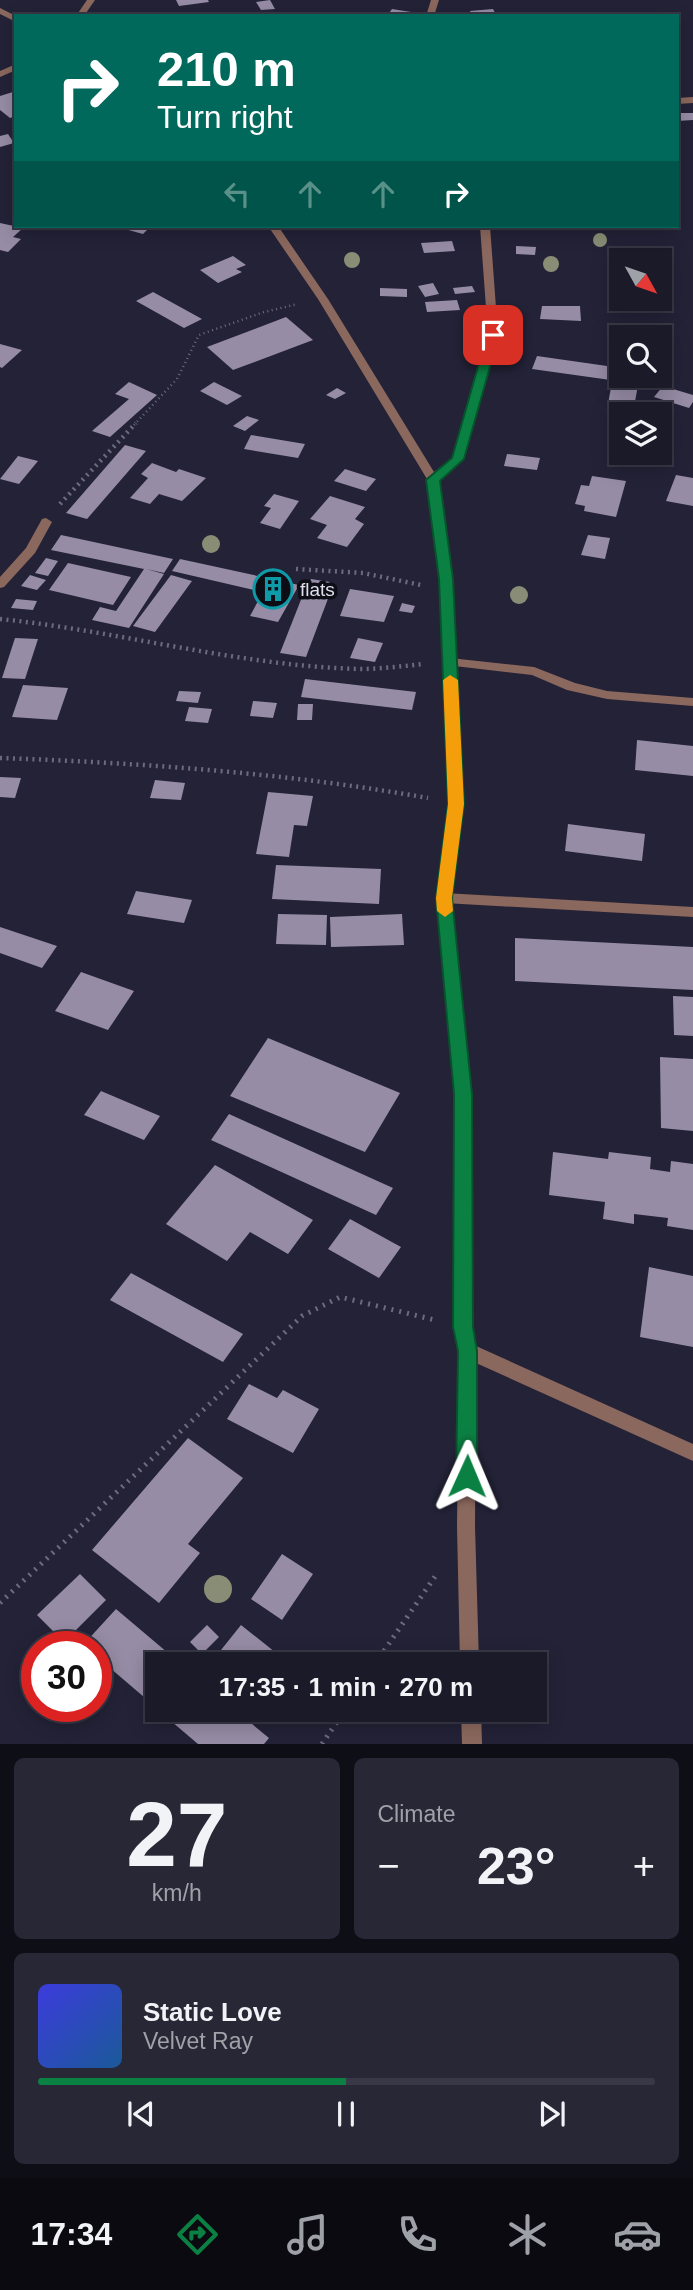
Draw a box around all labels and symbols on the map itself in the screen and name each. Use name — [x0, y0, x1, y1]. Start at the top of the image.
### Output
north arrow — [609, 248, 672, 312]
pin — [463, 305, 523, 365]
building icon: flats — [252, 568, 294, 610]
place label: flats — [300, 579, 335, 600]
position arrow — [430, 1439, 504, 1513]
speed limit sign: 30 — [21, 1631, 112, 1722]

